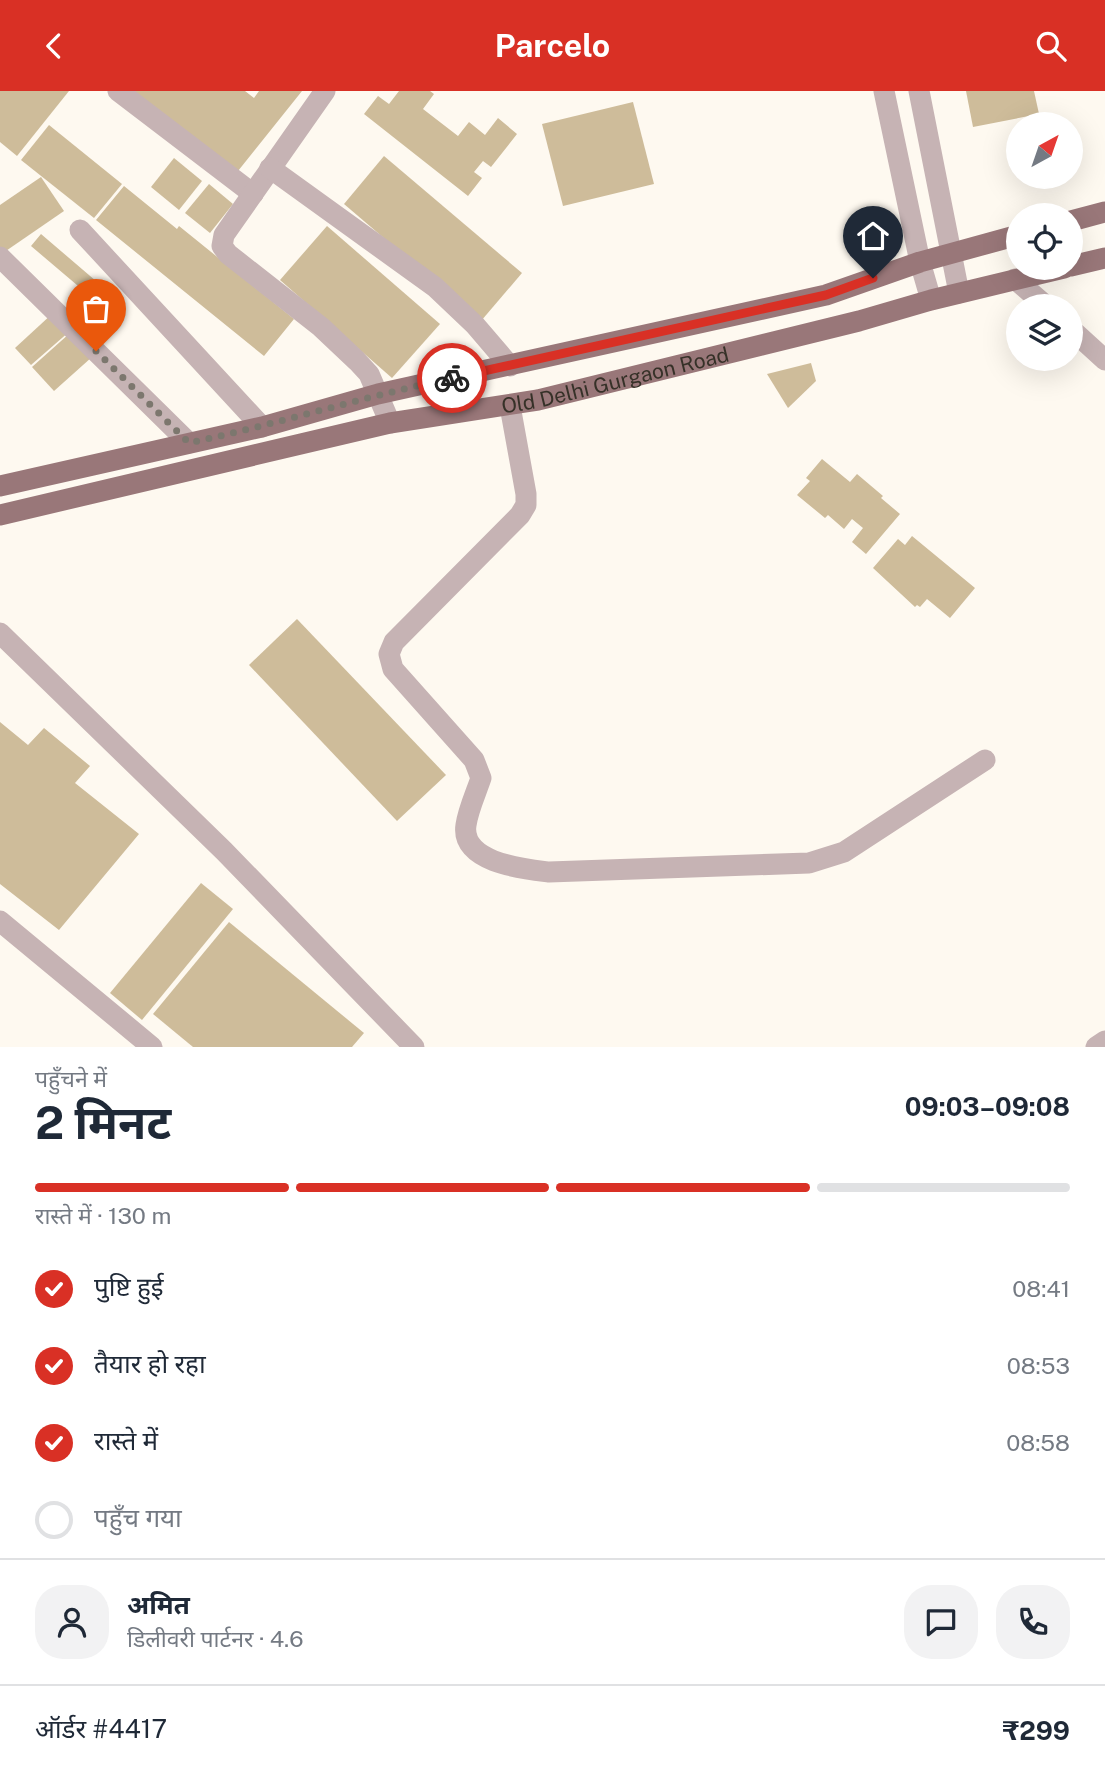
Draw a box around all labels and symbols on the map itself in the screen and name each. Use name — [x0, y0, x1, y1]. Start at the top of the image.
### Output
north arrow — [1006, 112, 1083, 189]
pin — [843, 206, 903, 278]
pin — [66, 279, 126, 351]
street label: Old Delhi Gurgaon Road — [500, 341, 731, 418]
courier — [417, 343, 487, 413]

